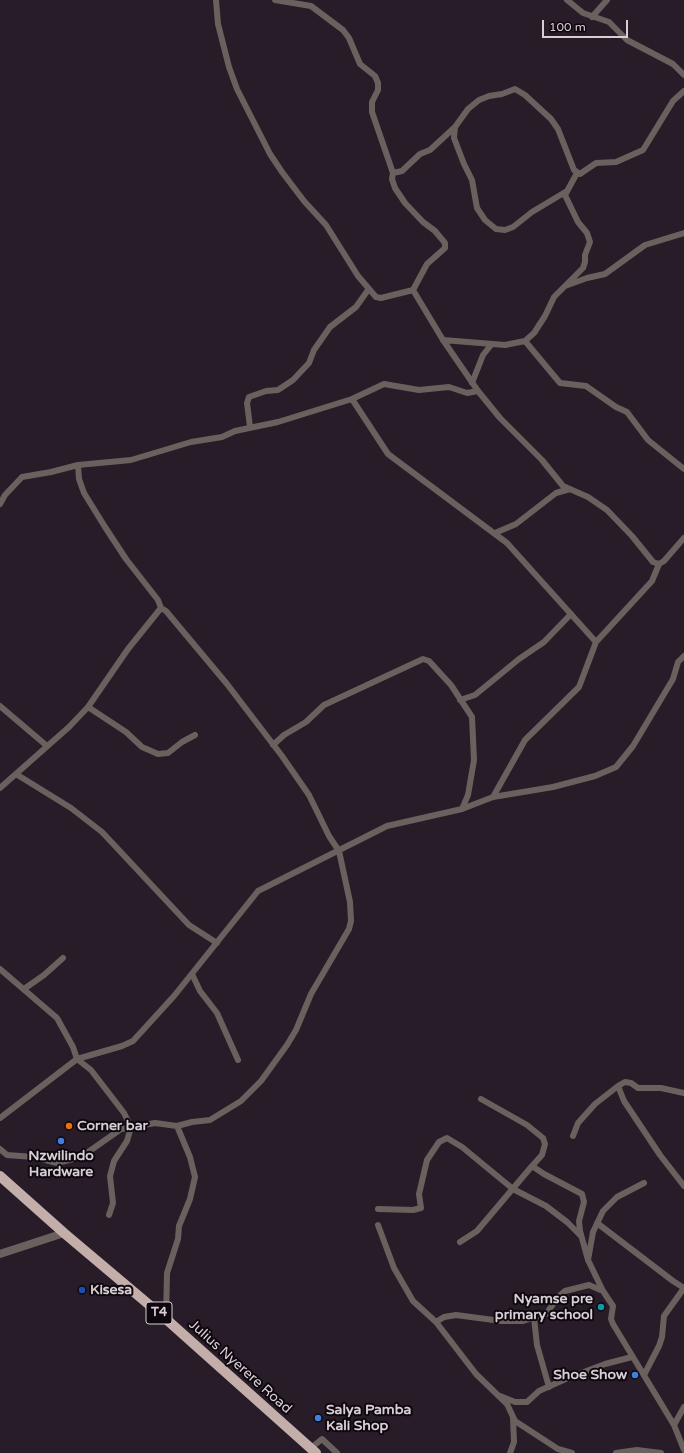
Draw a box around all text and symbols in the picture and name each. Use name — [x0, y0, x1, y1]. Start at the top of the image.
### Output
scale bar — [544, 12, 630, 38]
text: 100 m — [549, 20, 586, 34]
place label: Corner bar — [77, 1118, 148, 1134]
marker: Corner bar — [64, 1121, 74, 1131]
marker: Nzwilindo Hardware — [56, 1136, 66, 1146]
place label: Nzwilindo Hardware — [28, 1148, 94, 1180]
place label: Kisesa — [90, 1282, 132, 1298]
marker: Kisesa — [77, 1285, 87, 1295]
place label: Nyamse pre primary school — [495, 1291, 593, 1324]
road number: T4 — [146, 1302, 172, 1324]
marker: Nyamse pre primary school — [596, 1302, 606, 1312]
street label: Julius Nyerere Road — [185, 1316, 295, 1418]
place label: Shoe Show — [553, 1367, 627, 1383]
marker: Shoe Show — [630, 1370, 640, 1380]
place label: Salya Pamba Kali Shop — [326, 1402, 411, 1434]
marker: Salya Pamba Kali Shop — [313, 1413, 323, 1423]

